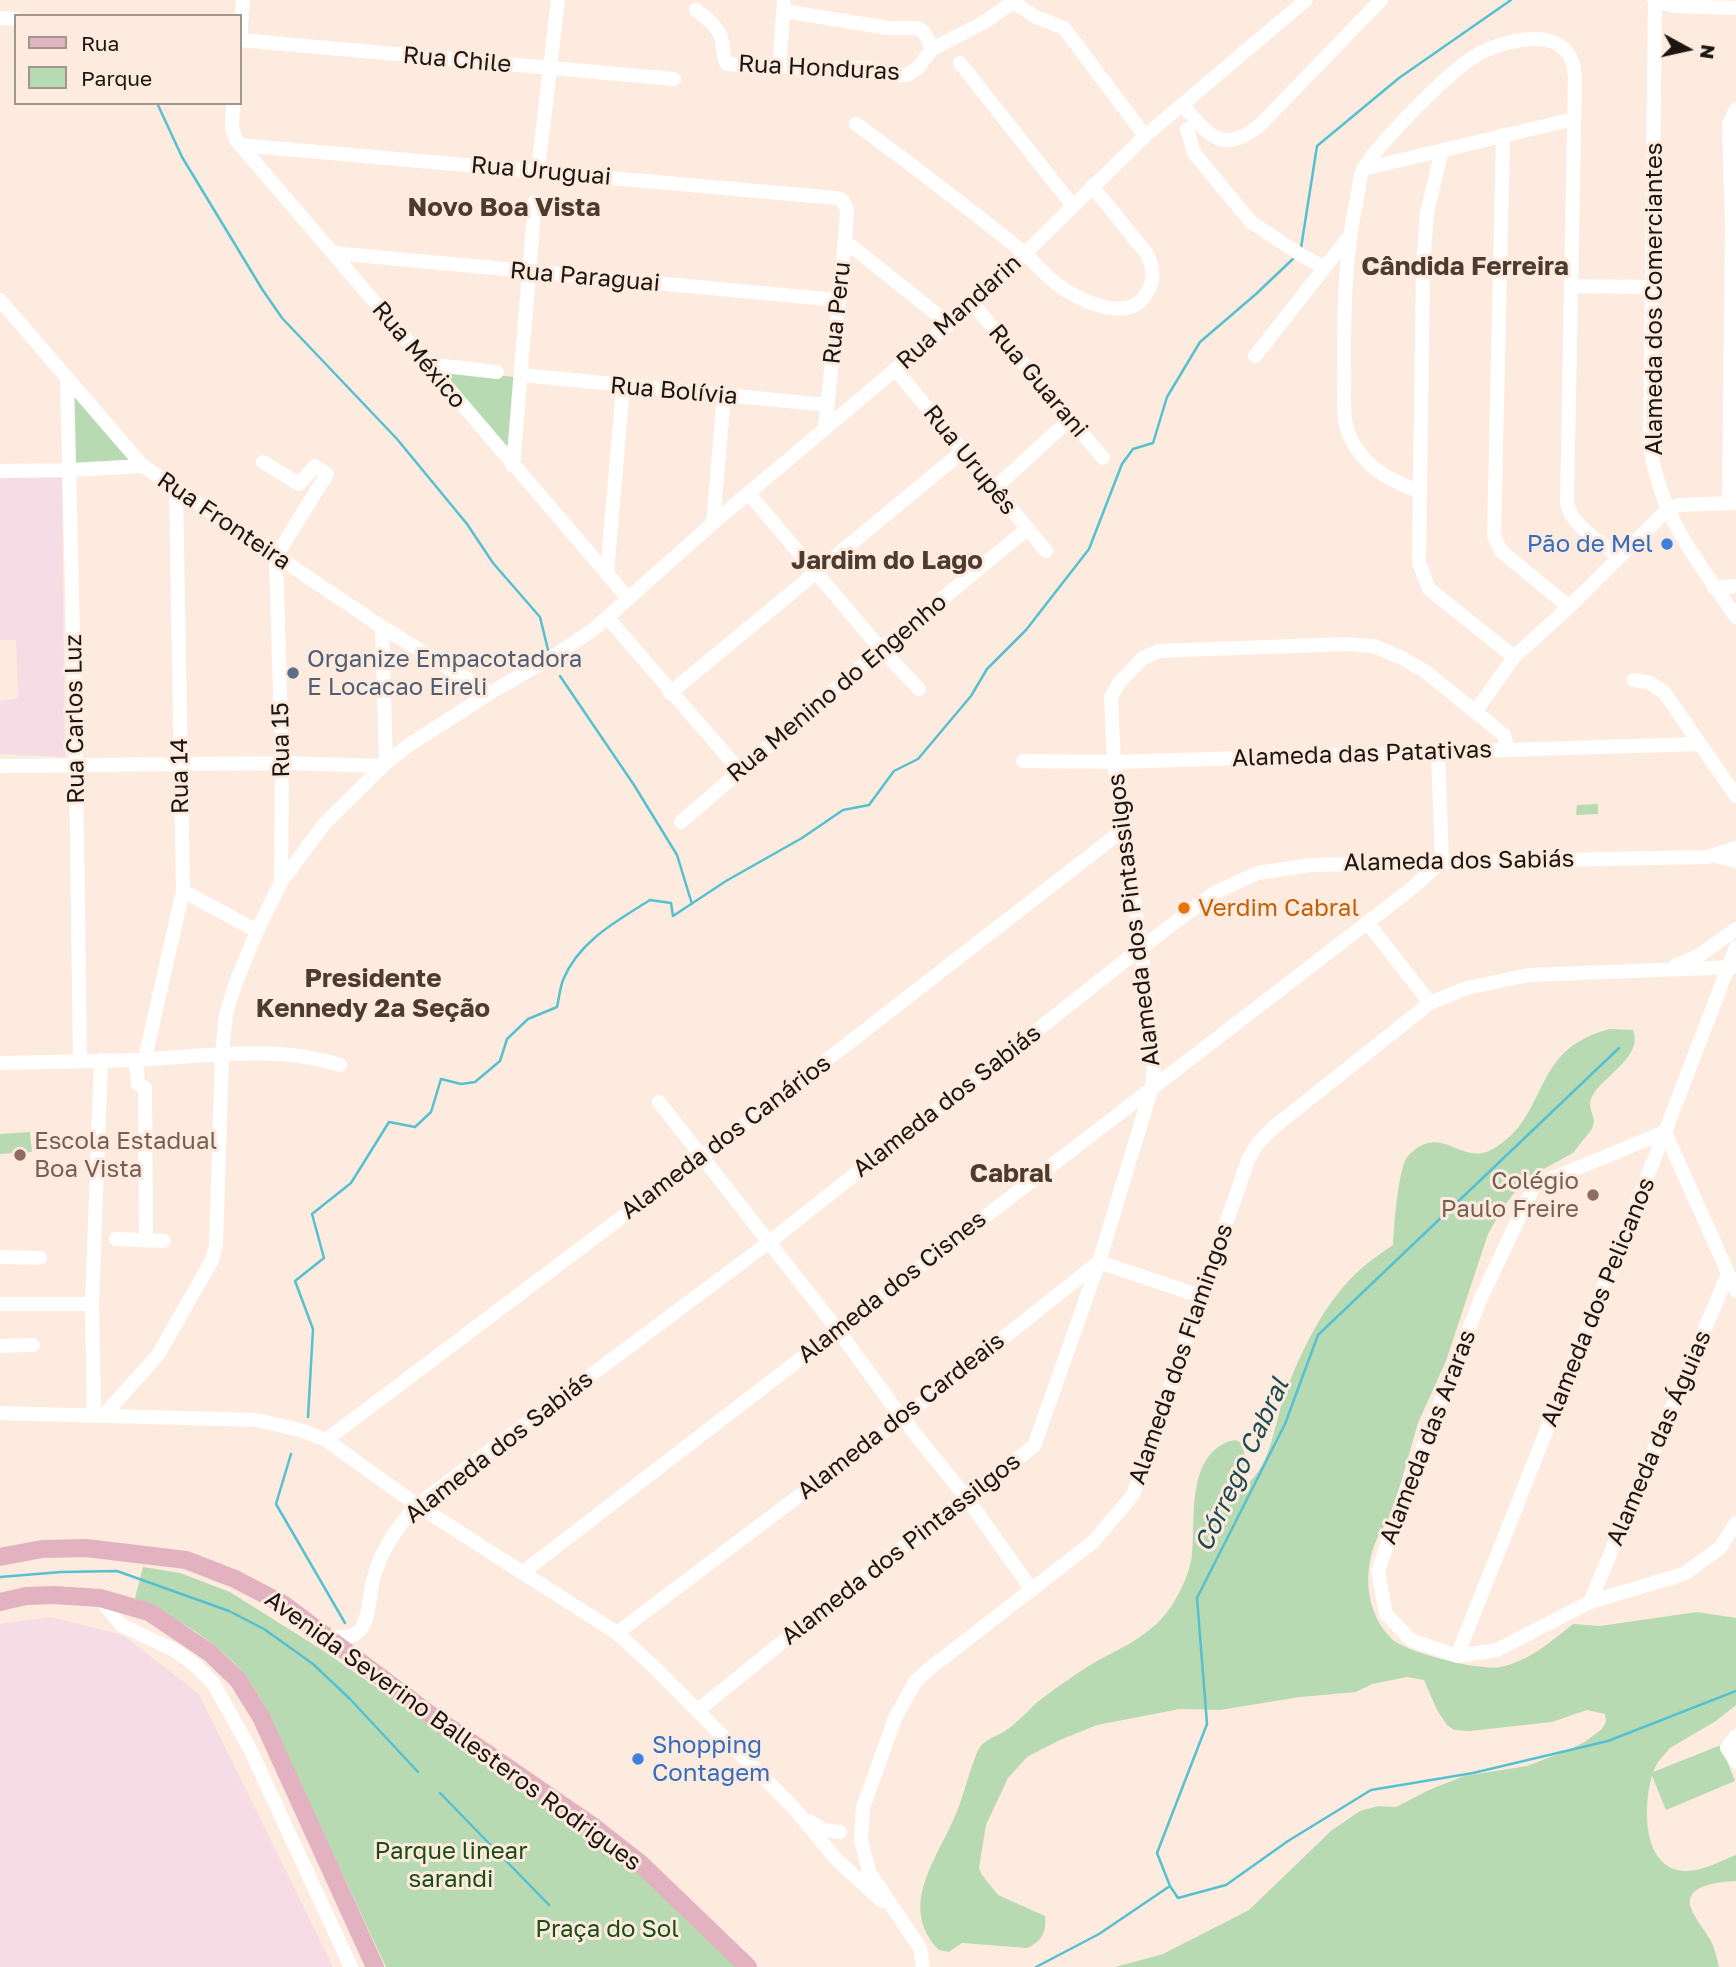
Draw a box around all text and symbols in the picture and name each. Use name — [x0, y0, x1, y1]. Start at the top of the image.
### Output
legend — [14, 14, 242, 105]
north arrow — [1652, 14, 1722, 84]
text: Rua — [81, 30, 119, 56]
street label: Rua Chile — [402, 41, 512, 79]
text: N — [1696, 43, 1721, 61]
street label: Rua Honduras — [737, 49, 901, 87]
text: Parque — [81, 65, 152, 91]
street label: Alameda dos Comerciantes — [1640, 142, 1668, 456]
street label: Rua Uruguai — [470, 151, 612, 191]
district label: Novo Boa Vista — [407, 192, 601, 224]
street label: Rua Mandarin — [891, 249, 1027, 375]
district label: Cândida Ferreira — [1361, 251, 1569, 283]
street label: Rua Paraguai — [509, 256, 661, 298]
street label: Rua Peru — [817, 260, 857, 366]
street label: Rua México — [366, 296, 472, 414]
street label: Rua Guarani — [982, 319, 1094, 443]
street label: Rua Bolívia — [609, 371, 739, 411]
street label: Rua Urupês — [917, 399, 1023, 521]
street label: Rua Fronteira — [152, 466, 296, 576]
place label: Pão de Mel — [1527, 530, 1653, 558]
marker: Pão de Mel — [1659, 536, 1675, 552]
district label: Jardim do Lago — [791, 545, 983, 577]
street label: Rua Menino do Engenho — [721, 588, 953, 788]
street label: Rua Carlos Luz — [59, 634, 91, 804]
place label: Organize Empacotadora E Locacao Eireli — [307, 645, 582, 701]
marker: Organize Empacotadora E Locacao Eireli — [285, 665, 301, 681]
street label: Rua 15 — [266, 702, 296, 778]
street label: Alameda das Patativas — [1232, 735, 1492, 773]
street label: Rua 14 — [165, 738, 195, 814]
street label: Alameda dos Pintassilgos — [1102, 772, 1166, 1068]
street label: Alameda dos Sabiás — [1343, 845, 1575, 877]
place label: Verdim Cabral — [1198, 894, 1359, 922]
marker: Verdim Cabral — [1176, 900, 1192, 916]
district label: Presidente Kennedy 2ª Seção — [256, 963, 490, 1024]
street label: Alameda dos Sabiás — [847, 1019, 1047, 1183]
street label: Alameda dos Canários — [615, 1049, 837, 1225]
place label: Escola Estadual Boa Vista — [34, 1127, 217, 1183]
marker: Escola Estadual Boa Vista — [12, 1147, 28, 1163]
district label: Cabral — [969, 1158, 1053, 1190]
place label: Colégio Paulo Freire — [1441, 1167, 1579, 1223]
street label: Alameda dos Pelicanos — [1535, 1173, 1661, 1431]
marker: Colégio Paulo Freire — [1585, 1187, 1601, 1203]
street label: Alameda dos Cisnes — [792, 1205, 992, 1369]
street label: Alameda dos Flamingos — [1123, 1220, 1239, 1488]
street label: Alameda dos Cardeais — [792, 1326, 1010, 1506]
street label: Alameda das Araras — [1374, 1326, 1482, 1548]
street label: Alameda das Águias — [1601, 1326, 1717, 1550]
street label: Alameda dos Sabiás — [399, 1365, 599, 1529]
water label: Córrego Cabral — [1188, 1373, 1296, 1557]
street label: Alameda dos Pintassilgos — [776, 1447, 1026, 1651]
street label: Avenida Severino Ballesteros Rodrigues — [259, 1585, 647, 1877]
place label: Shopping Contagem — [652, 1731, 770, 1787]
marker: Shopping Contagem — [630, 1751, 646, 1767]
park label: Parque linear sarandi — [374, 1837, 528, 1893]
park label: Praça do Sol — [535, 1915, 679, 1943]

